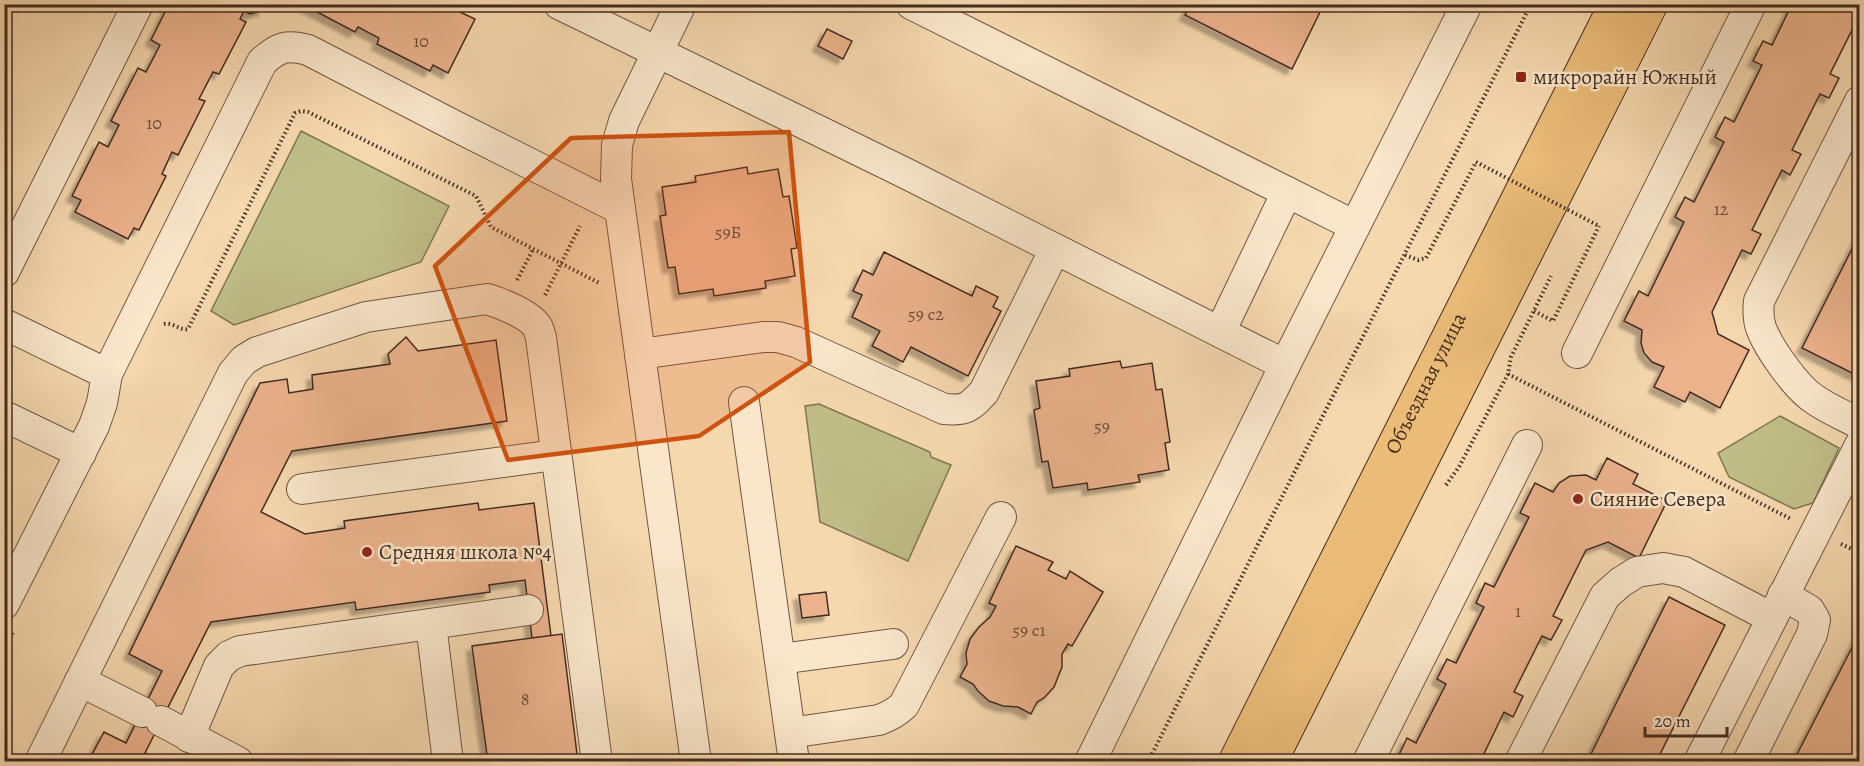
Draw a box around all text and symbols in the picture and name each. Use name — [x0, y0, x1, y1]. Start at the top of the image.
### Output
house number: 10 — [413, 29, 429, 53]
place label: микрорайн Южный — [1533, 63, 1717, 91]
marker: микрорайн Южный — [1514, 70, 1528, 84]
house number: 10 — [146, 111, 162, 135]
house number: 12 — [1714, 197, 1729, 221]
house number: 59Б — [715, 220, 741, 244]
house number: 59 с2 — [908, 302, 944, 326]
street label: Объездная улица — [1378, 307, 1473, 459]
house number: 59 — [1094, 414, 1110, 438]
place label: Сияние Севера — [1590, 485, 1726, 513]
marker: Сияние Севера — [1571, 492, 1585, 506]
place label: Средняя школа №4 — [379, 538, 552, 566]
marker: Средняя школа №4 — [360, 545, 374, 559]
house number: 1 — [1515, 599, 1521, 623]
house number: 59 с1 — [1012, 618, 1046, 642]
house number: 8 — [521, 687, 529, 711]
scale bar — [1645, 700, 1728, 738]
text: 20 m — [1654, 709, 1691, 733]

